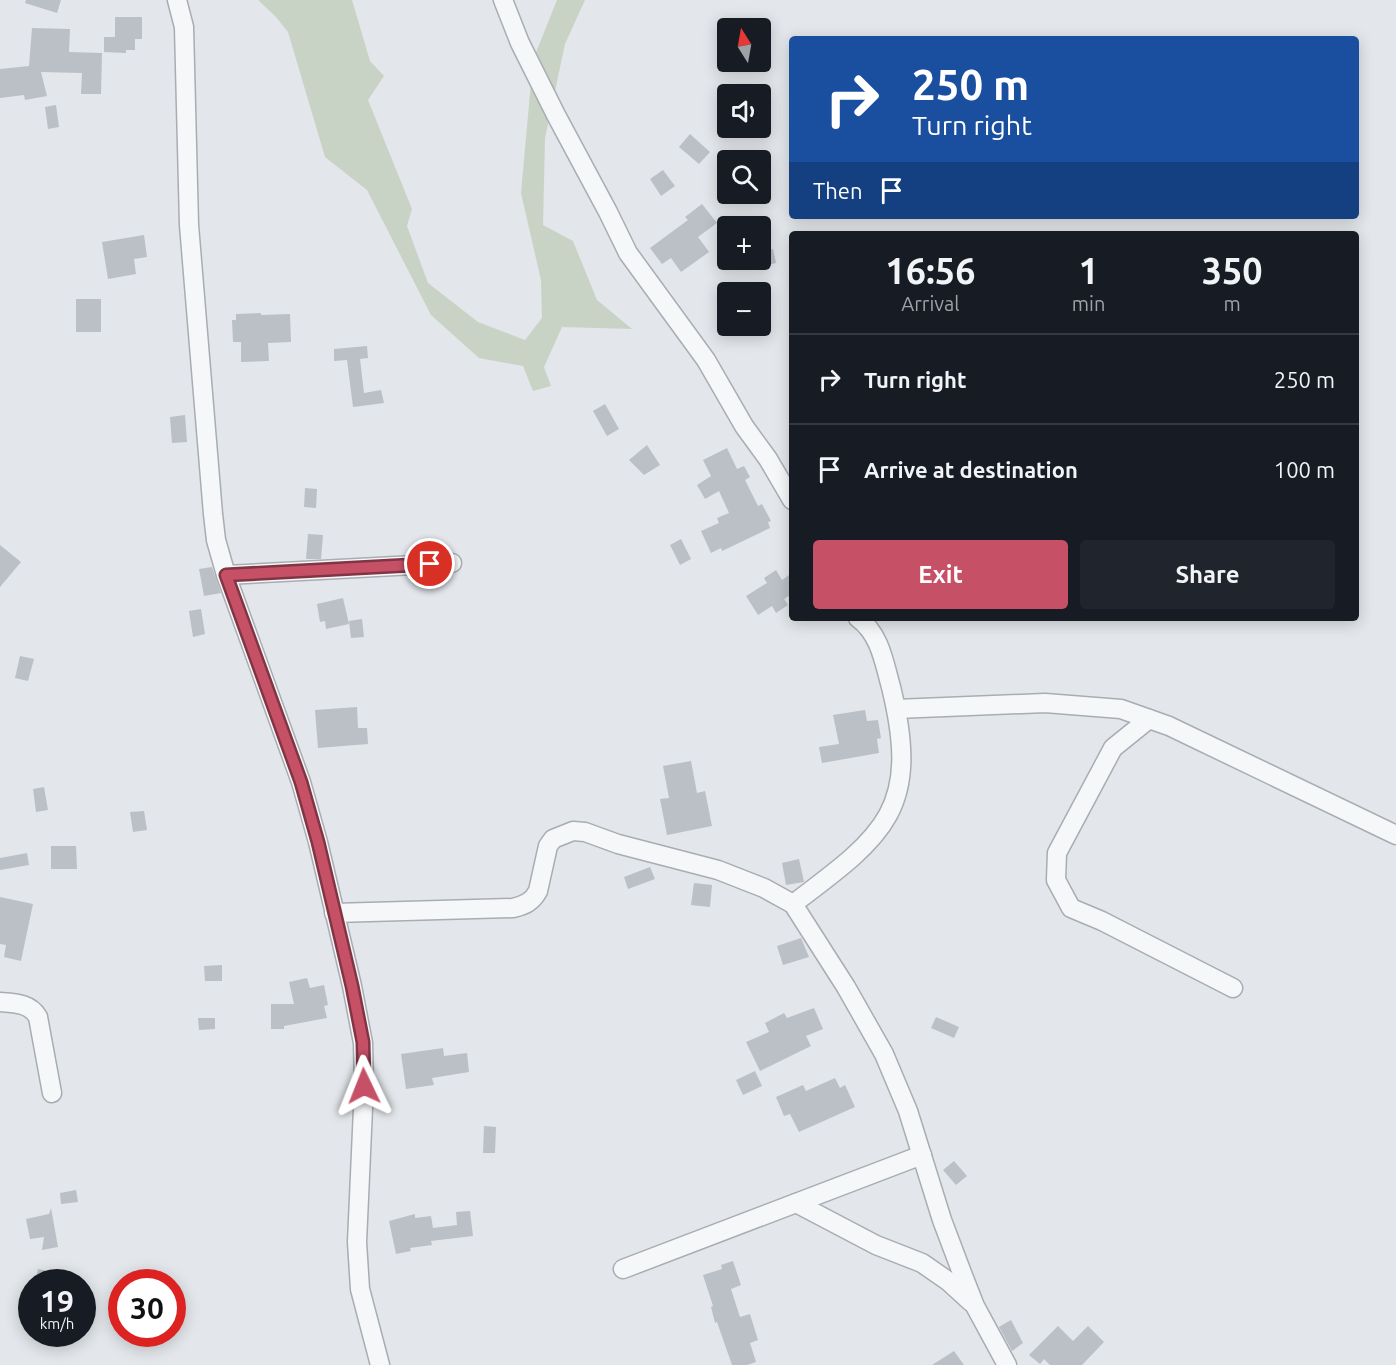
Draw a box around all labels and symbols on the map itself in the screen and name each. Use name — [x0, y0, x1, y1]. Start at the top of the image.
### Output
north arrow — [717, 18, 771, 72]
pin — [404, 538, 455, 589]
position arrow — [332, 1054, 396, 1118]
speed limit sign: 30 — [108, 1269, 186, 1347]

